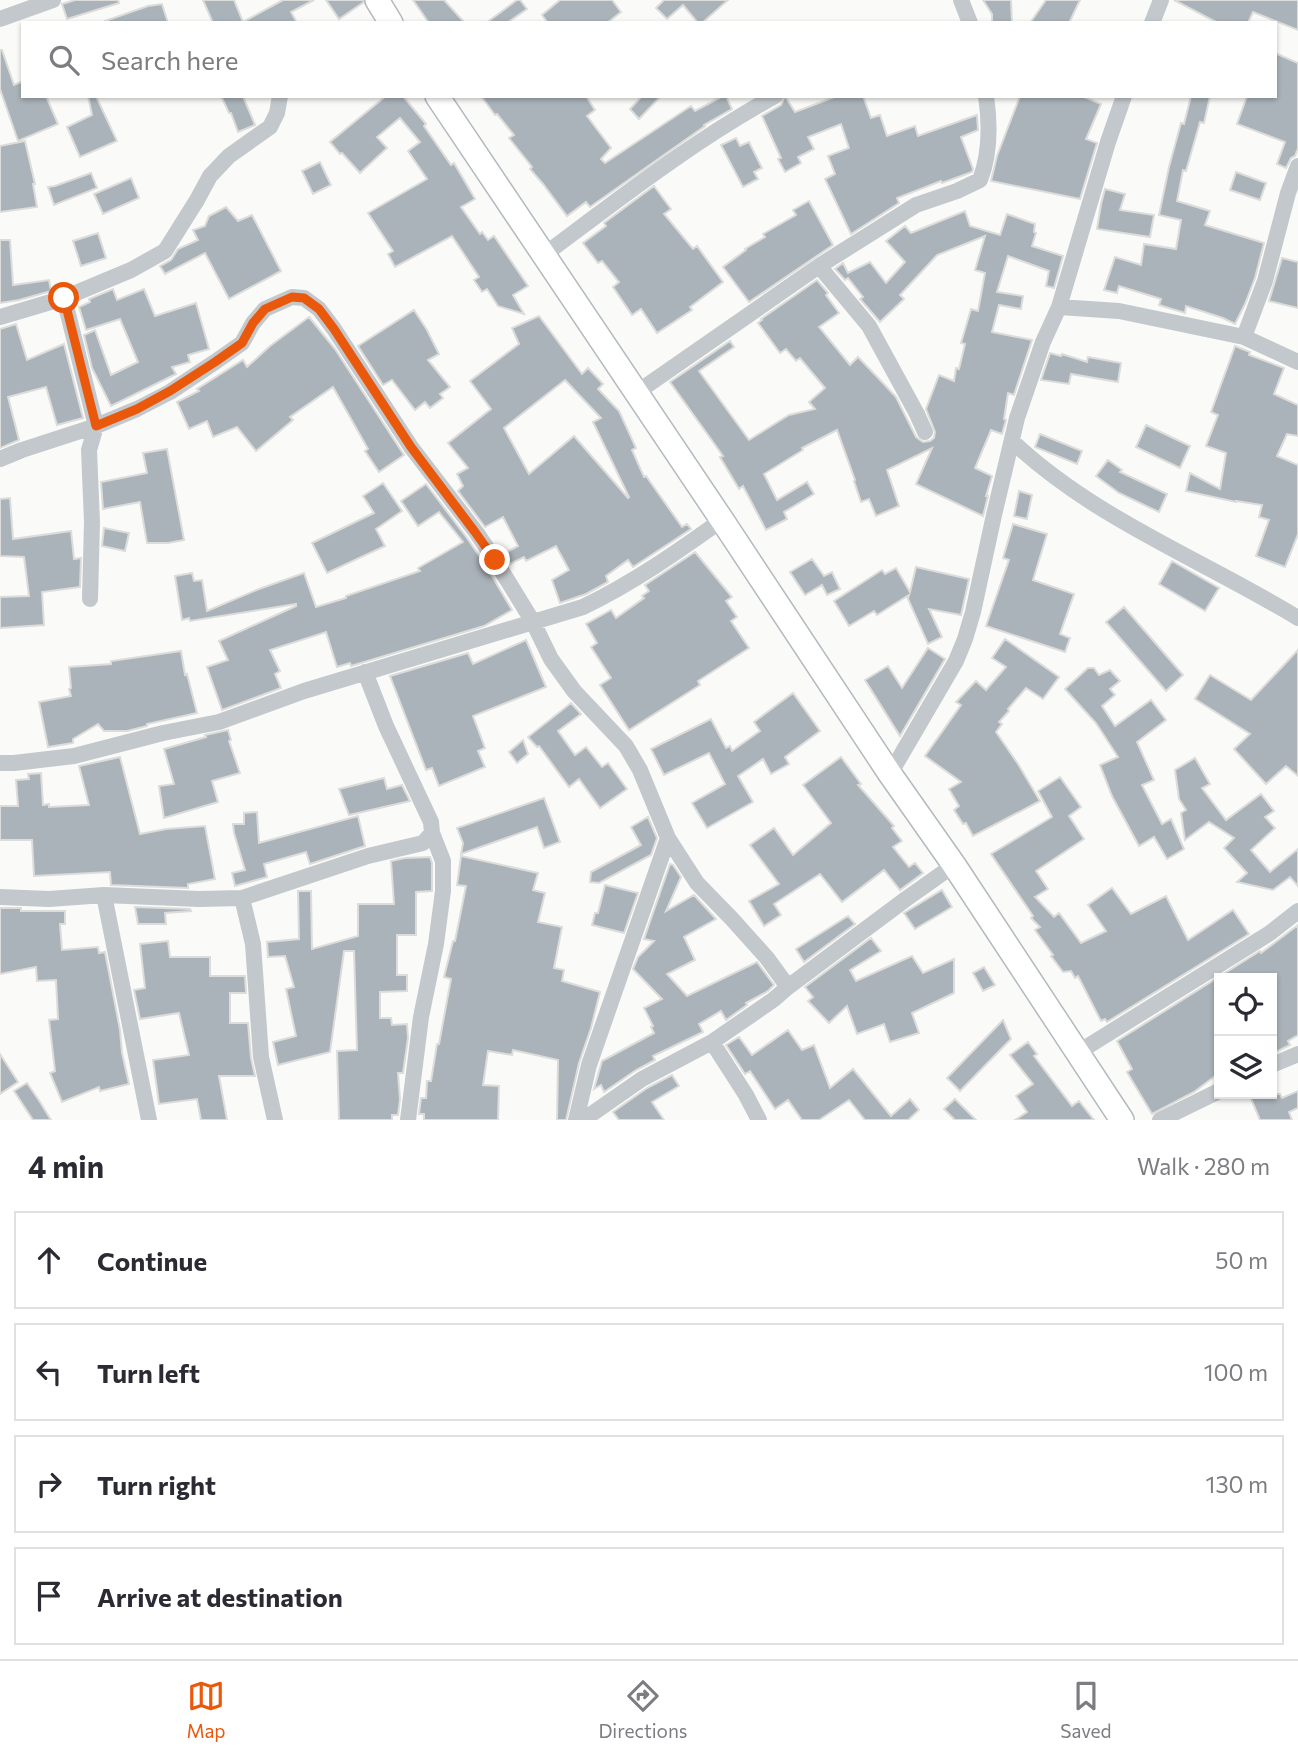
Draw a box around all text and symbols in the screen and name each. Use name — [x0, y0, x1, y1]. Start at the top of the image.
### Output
search box — [21, 21, 1277, 98]
icon: search — [45, 41, 83, 79]
text: Search here — [101, 44, 239, 75]
route start — [48, 282, 79, 313]
route end — [479, 544, 510, 575]
map controls — [1214, 973, 1277, 1099]
button: locate — [1214, 973, 1277, 1036]
button: layers — [1214, 1036, 1277, 1099]
text: 4 min — [28, 1147, 104, 1184]
text: Walk · 280 m — [1137, 1152, 1270, 1180]
icon: ahead — [30, 1241, 68, 1279]
text: Continue — [97, 1245, 207, 1276]
text: 50 m — [1215, 1246, 1268, 1274]
icon: left — [30, 1353, 68, 1391]
text: Turn left — [97, 1357, 200, 1388]
text: 100 m — [1204, 1358, 1268, 1386]
icon: right — [30, 1465, 68, 1503]
text: Turn right — [97, 1469, 216, 1500]
text: 130 m — [1206, 1470, 1268, 1498]
icon: arrive — [30, 1577, 68, 1615]
text: Arrive at destination — [97, 1581, 343, 1612]
tab: Map — [186, 1677, 226, 1742]
tab: Directions — [598, 1677, 688, 1742]
tab: Saved — [1060, 1677, 1112, 1742]

